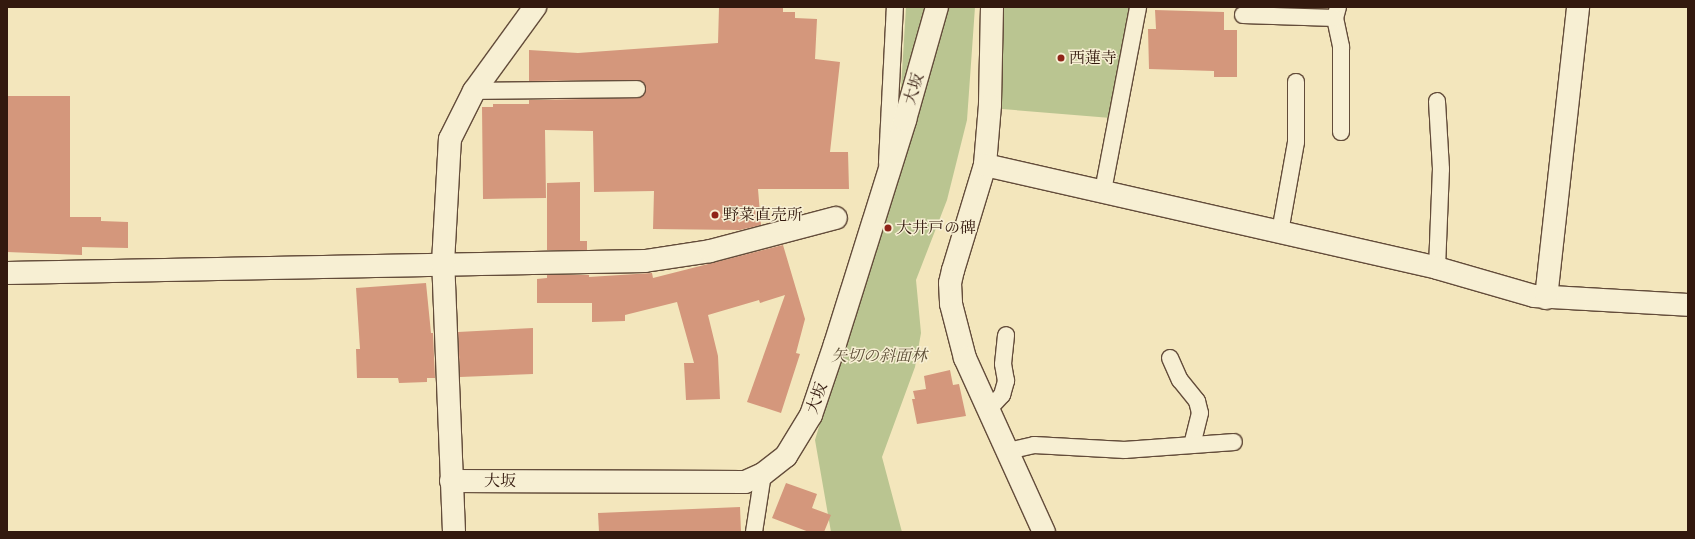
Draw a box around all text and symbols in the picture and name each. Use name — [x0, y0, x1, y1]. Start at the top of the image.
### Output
place label: 西蓮寺 — [1069, 48, 1117, 68]
marker: 西蓮寺 — [1056, 53, 1066, 63]
street label: 大坂 — [900, 71, 928, 107]
place label: 野菜直売所 — [723, 205, 803, 225]
marker: 野菜直売所 — [710, 210, 720, 220]
place label: 大井戸の碑 — [896, 218, 976, 238]
marker: 大井戸の碑 — [883, 223, 893, 233]
park label: 矢切の斜面林 — [831, 346, 927, 366]
street label: 大坂 — [803, 380, 831, 416]
street label: 大坂 — [484, 471, 516, 491]

